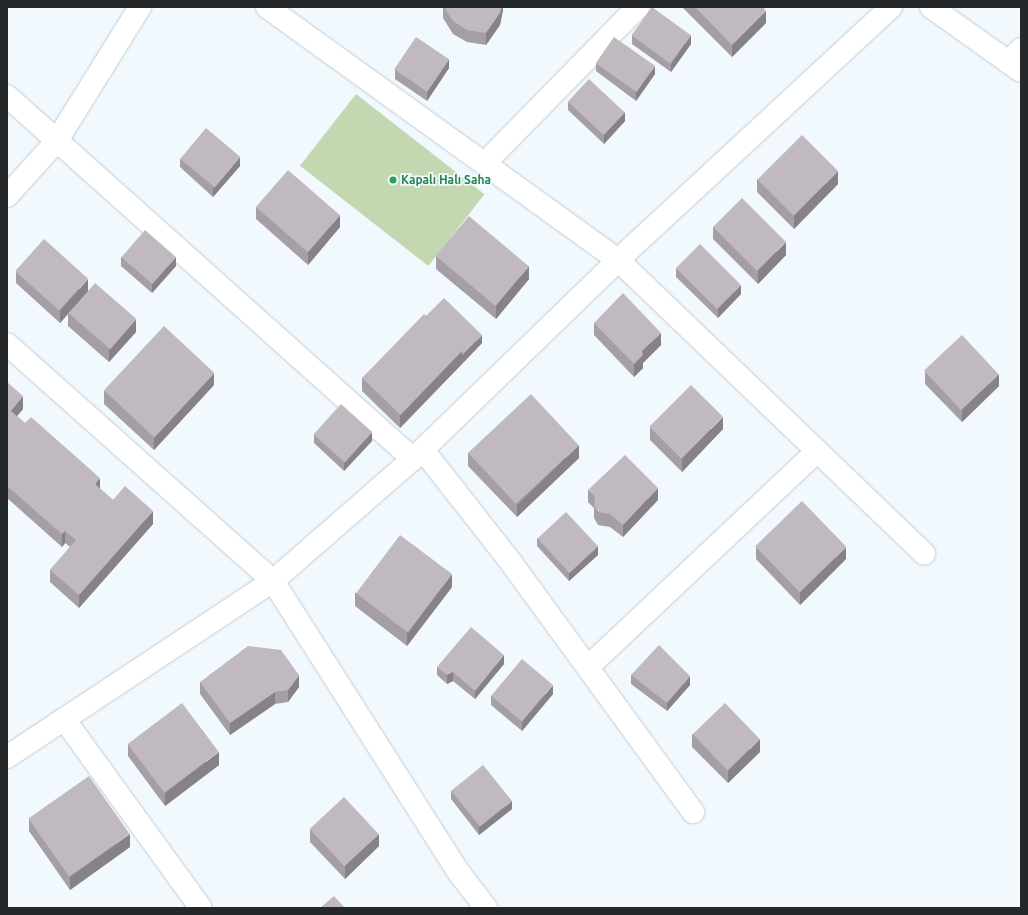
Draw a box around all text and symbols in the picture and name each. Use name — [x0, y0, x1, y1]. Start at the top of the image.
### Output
place label: Kapalı Halı Saha — [401, 173, 491, 187]
marker: Kapalı Halı Saha — [388, 175, 398, 185]

